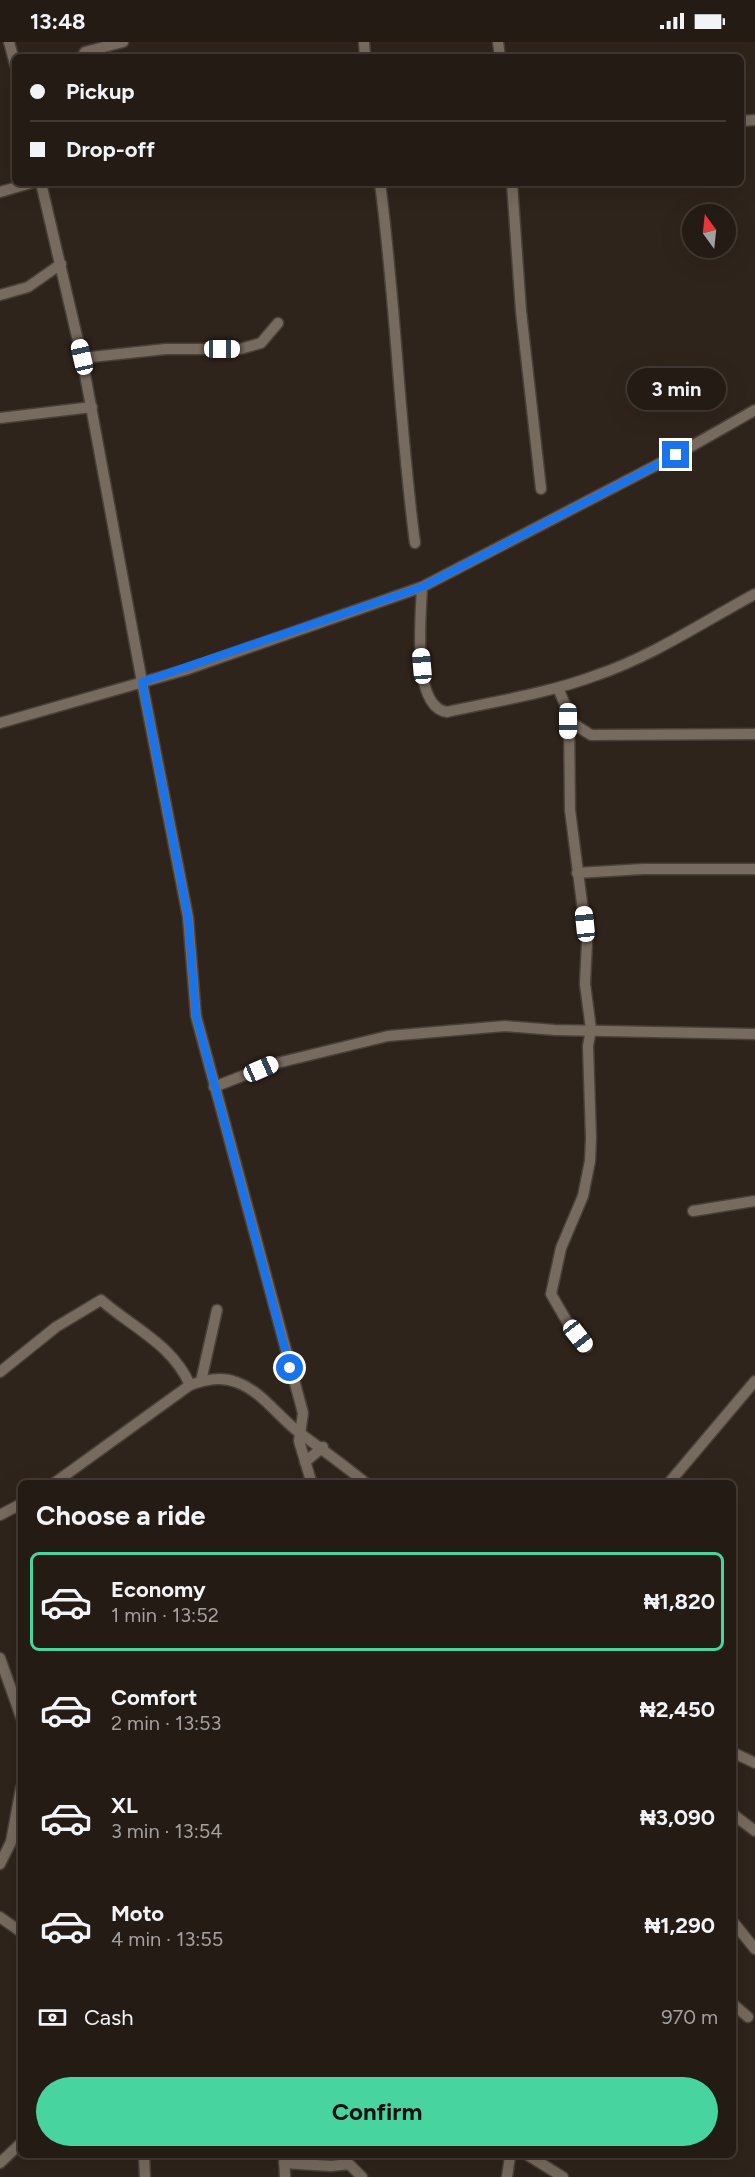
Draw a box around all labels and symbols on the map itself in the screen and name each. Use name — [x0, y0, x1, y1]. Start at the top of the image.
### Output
north arrow — [682, 204, 736, 258]
car — [69, 337, 95, 377]
car — [204, 340, 240, 358]
callout: 3 min — [626, 368, 726, 410]
route end — [662, 441, 689, 468]
car — [411, 647, 433, 685]
car — [559, 703, 577, 739]
car — [574, 905, 596, 943]
car — [241, 1053, 281, 1085]
car — [560, 1316, 596, 1356]
route start — [276, 1354, 303, 1381]

